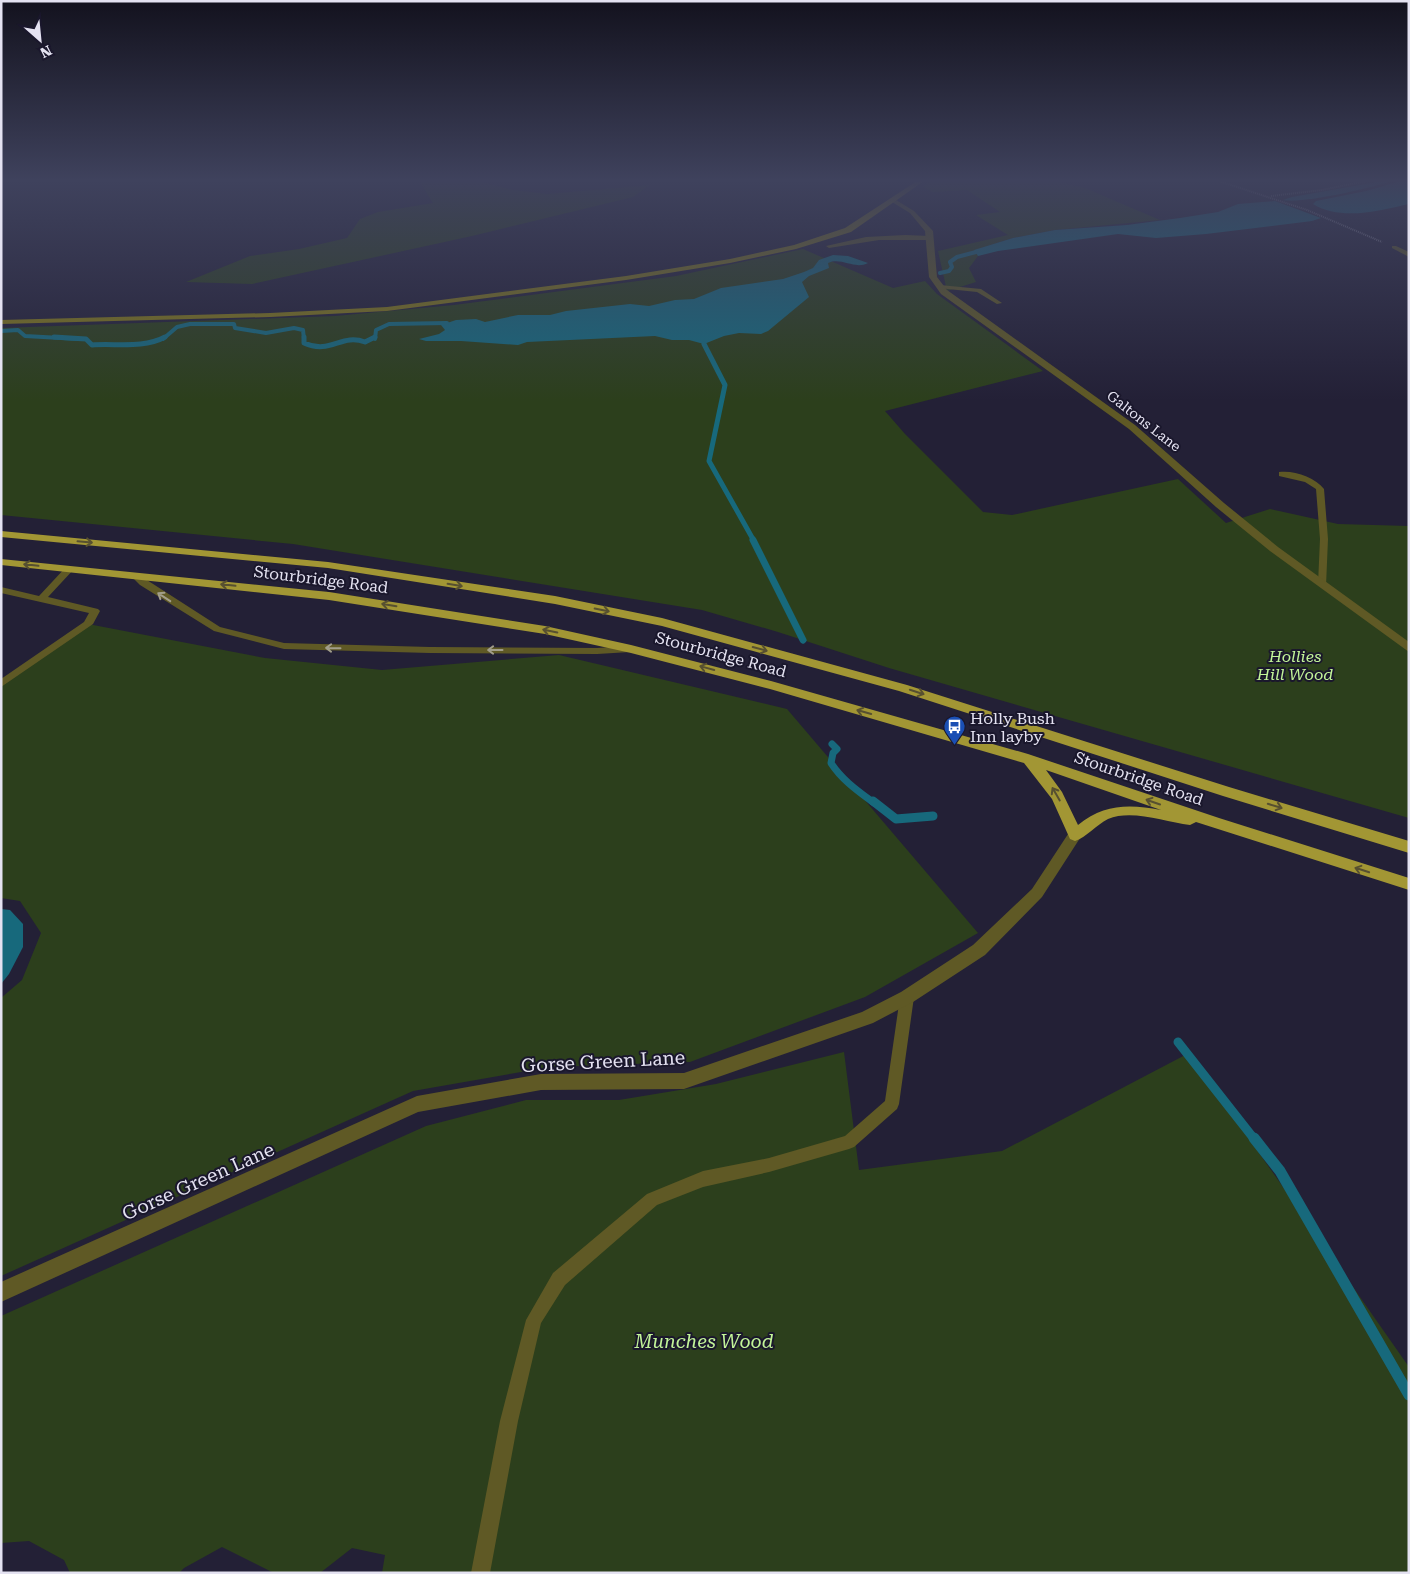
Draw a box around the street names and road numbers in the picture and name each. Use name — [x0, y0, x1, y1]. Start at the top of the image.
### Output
street label: Galtons Lane — [1104, 387, 1184, 455]
street label: Stourbridge Road — [253, 562, 389, 597]
street label: Stourbridge Road — [653, 628, 789, 681]
street label: Stourbridge Road — [1072, 747, 1206, 809]
street label: Gorse Green Lane — [520, 1046, 686, 1077]
street label: Gorse Green Lane — [118, 1138, 278, 1225]

